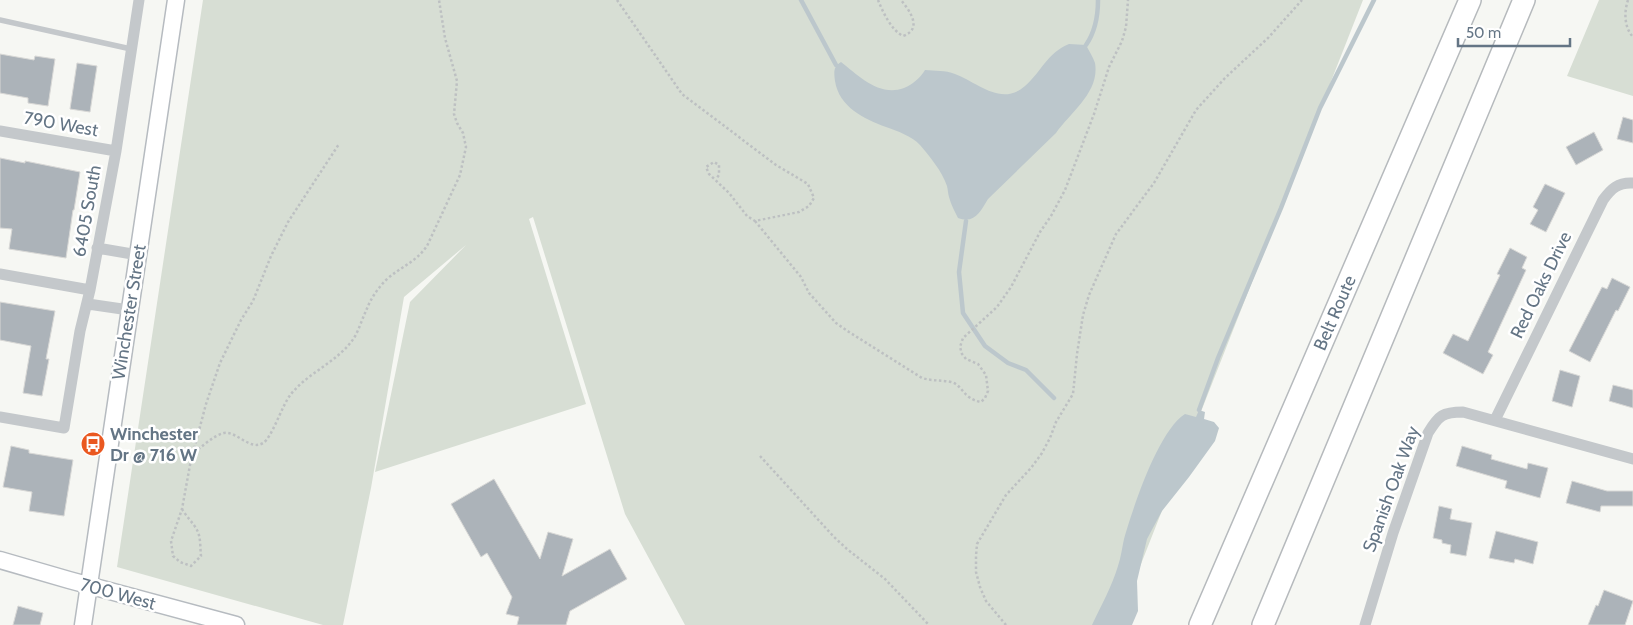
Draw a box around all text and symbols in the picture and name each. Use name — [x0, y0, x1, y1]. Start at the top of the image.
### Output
scale bar — [1458, 15, 1570, 47]
text: 50 m — [1466, 24, 1501, 42]
street label: 790 West — [22, 107, 100, 141]
street label: 6405 South — [68, 163, 106, 259]
street label: Red Oaks Drive — [1506, 228, 1576, 342]
street label: Winchester Street — [107, 243, 151, 381]
street label: Belt Route — [1309, 272, 1361, 354]
place label: Winchester Dr @ 716 W — [110, 423, 198, 466]
street label: Spanish Oak Way — [1358, 423, 1424, 555]
bus stop icon: Winchester Dr @ 716 W — [80, 431, 106, 457]
street label: 700 West — [78, 573, 158, 615]

